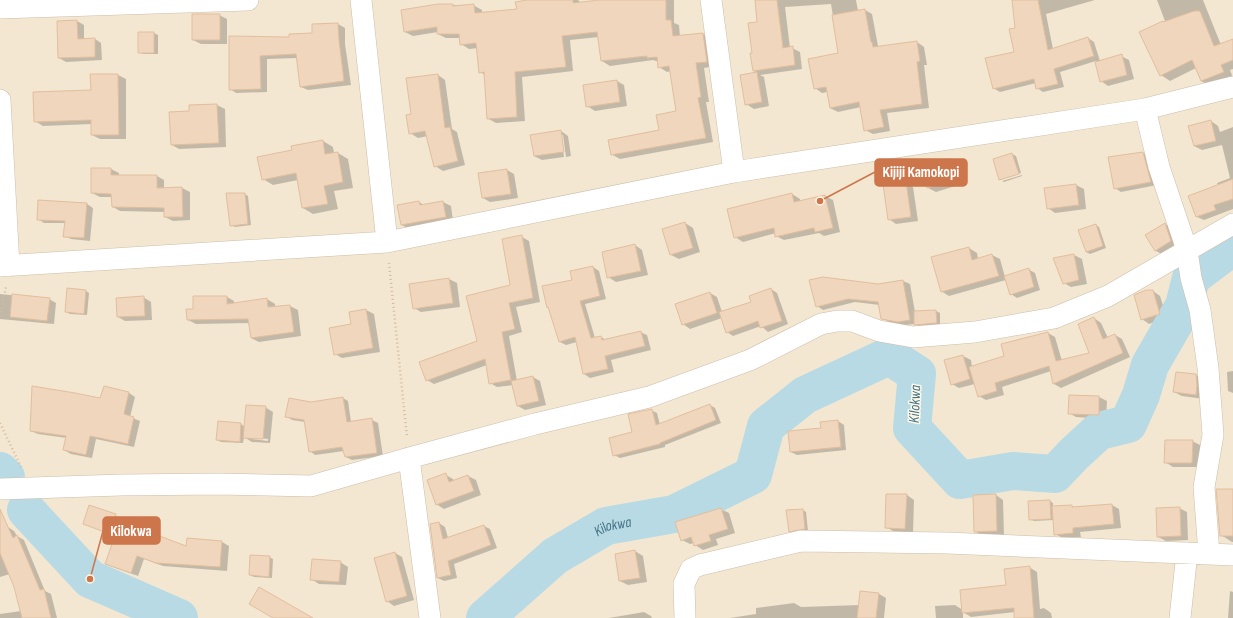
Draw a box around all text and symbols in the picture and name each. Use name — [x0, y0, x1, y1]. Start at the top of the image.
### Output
callout: Kijiji Kamokopi — [875, 159, 967, 186]
text: Kijiji Kamokopi — [883, 163, 959, 182]
water label: Kilokwa — [905, 385, 925, 423]
water label: Kilokwa — [590, 512, 633, 541]
callout: Kilokwa — [103, 517, 160, 544]
text: Kilokwa — [110, 522, 152, 541]

